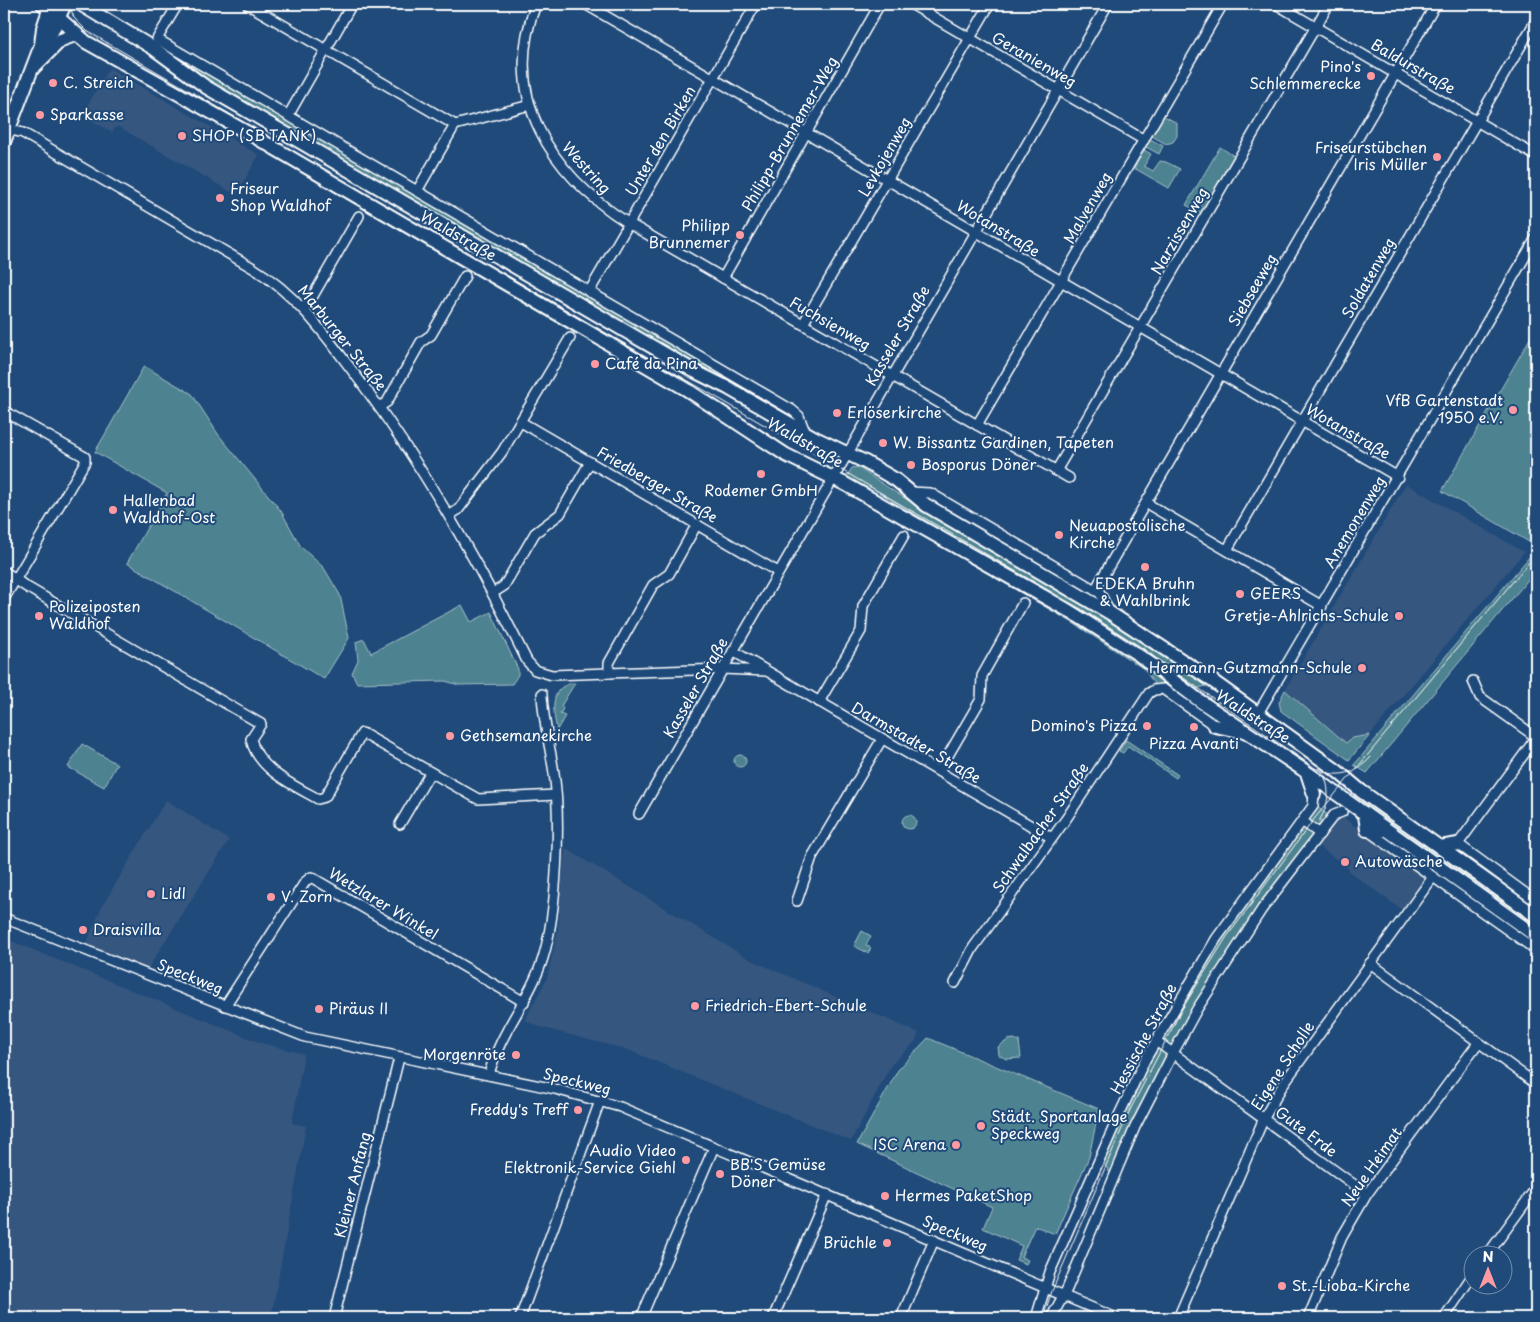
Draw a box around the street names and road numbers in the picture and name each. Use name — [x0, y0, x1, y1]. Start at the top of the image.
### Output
street label: Geranienweg — [988, 25, 1081, 92]
street label: Baldurstraße — [1367, 32, 1460, 99]
street label: Philipp-Brunnemer-Weg — [735, 51, 843, 215]
street label: Unter den Birken — [619, 81, 701, 200]
street label: Levkojenweg — [852, 112, 916, 200]
street label: Westring — [557, 136, 617, 198]
street label: Malvenweg — [1057, 167, 1117, 248]
street label: Narzissenweg — [1144, 182, 1213, 278]
street label: Wotanstraße — [953, 194, 1045, 262]
street label: Waldstraße — [416, 204, 501, 266]
street label: Soldatenweg — [1335, 233, 1400, 322]
street label: Siebseeweg — [1222, 249, 1282, 330]
street label: Marburger Straße — [293, 279, 393, 395]
street label: Kasseler Straße — [859, 281, 935, 390]
street label: Fuchsienweg — [786, 290, 876, 355]
street label: Wotanstraße — [1302, 397, 1395, 464]
street label: Waldstraße — [763, 411, 848, 473]
street label: Friedberger Straße — [593, 440, 722, 528]
street label: Anemonenweg — [1317, 471, 1390, 572]
street label: Kasseler Straße — [657, 633, 733, 742]
street label: Waldstraße — [1212, 683, 1296, 748]
street label: Darmstadter Straße — [848, 695, 986, 788]
street label: Schwalbacher Straße — [986, 757, 1094, 897]
street label: Wetzlarer Winkel — [325, 861, 443, 945]
street label: Speckweg — [154, 952, 227, 999]
street label: Hessische Straße — [1104, 979, 1182, 1098]
street label: Eigene Scholle — [1244, 1016, 1319, 1114]
street label: Speckweg — [541, 1061, 614, 1100]
street label: Gute Erde — [1271, 1100, 1343, 1162]
street label: Neue Heimat — [1335, 1122, 1407, 1211]
street label: Kleiner Anfang — [327, 1129, 376, 1240]
street label: Speckweg — [919, 1209, 992, 1257]

